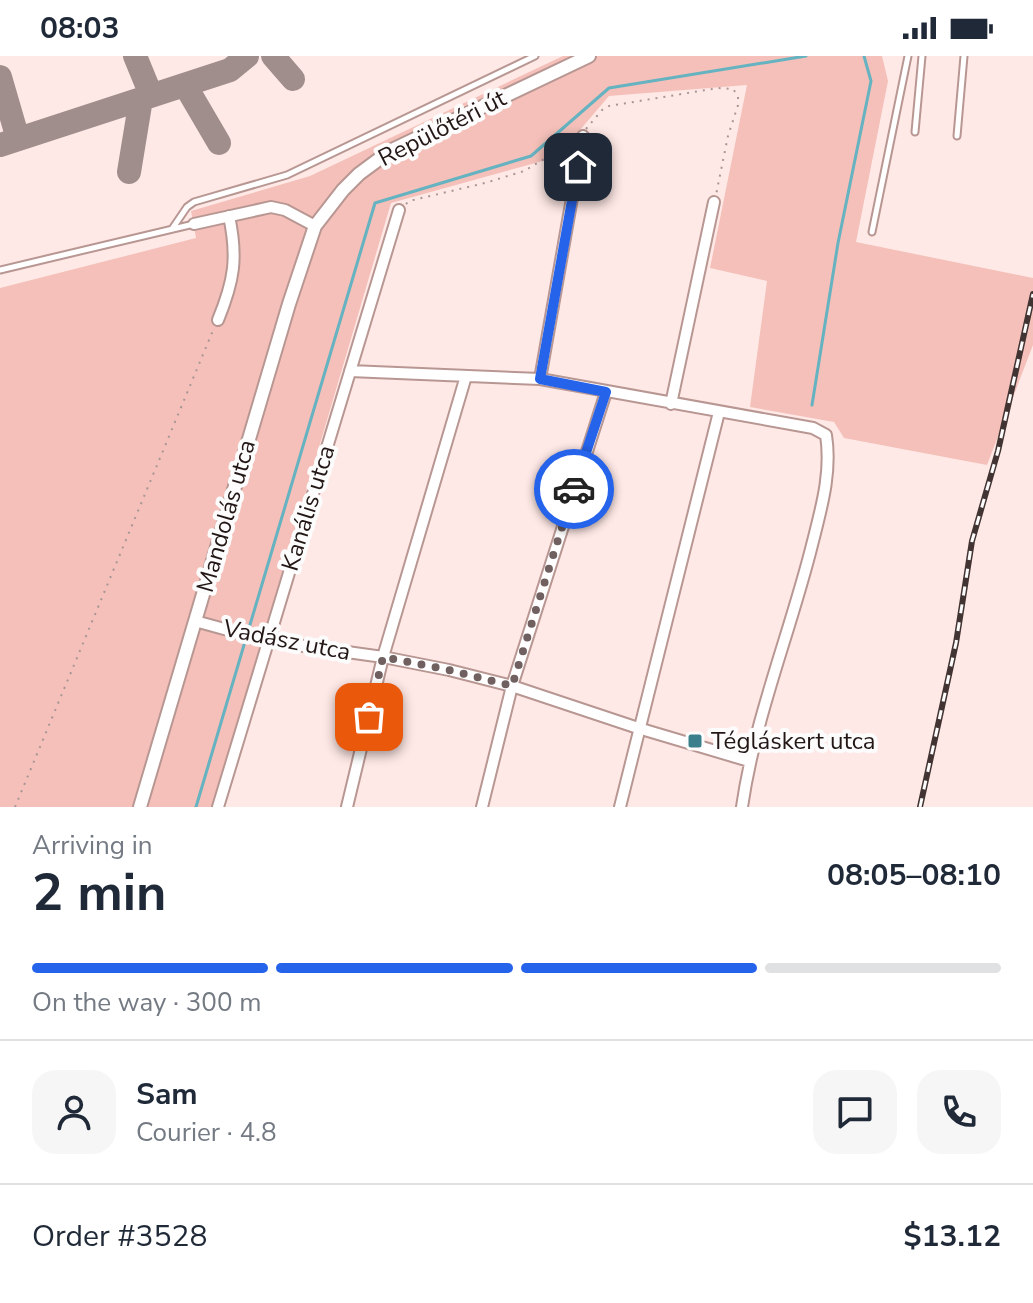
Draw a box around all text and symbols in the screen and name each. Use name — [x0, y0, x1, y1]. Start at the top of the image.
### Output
text: 08:03 — [40, 8, 119, 49]
street label: Repülőtéri út — [373, 82, 512, 174]
pin — [544, 133, 612, 201]
icon: home — [556, 145, 600, 189]
street label: Mandolás utca — [189, 436, 263, 596]
street label: Kanális utca — [274, 441, 342, 575]
courier — [534, 449, 614, 529]
icon: car — [552, 467, 596, 511]
street label: Vadász utca — [220, 612, 353, 668]
pin — [335, 683, 403, 751]
icon: bag — [347, 695, 391, 739]
place label: Tégláskert utca — [711, 725, 876, 757]
marker: Tégláskert utca — [686, 732, 704, 750]
text: Arriving in — [32, 828, 153, 863]
text: 08:05–08:10 — [827, 855, 1001, 896]
text: 2 min — [32, 857, 167, 928]
text: On the way · 300 m — [32, 985, 261, 1020]
button: person — [32, 1070, 116, 1154]
button: chat — [813, 1070, 897, 1154]
button: phone — [917, 1070, 1001, 1154]
text: Sam — [136, 1074, 198, 1115]
text: Courier · 4.8 — [136, 1115, 277, 1150]
text: Order #3528 — [32, 1216, 207, 1257]
text: $13.12 — [904, 1216, 1001, 1257]

